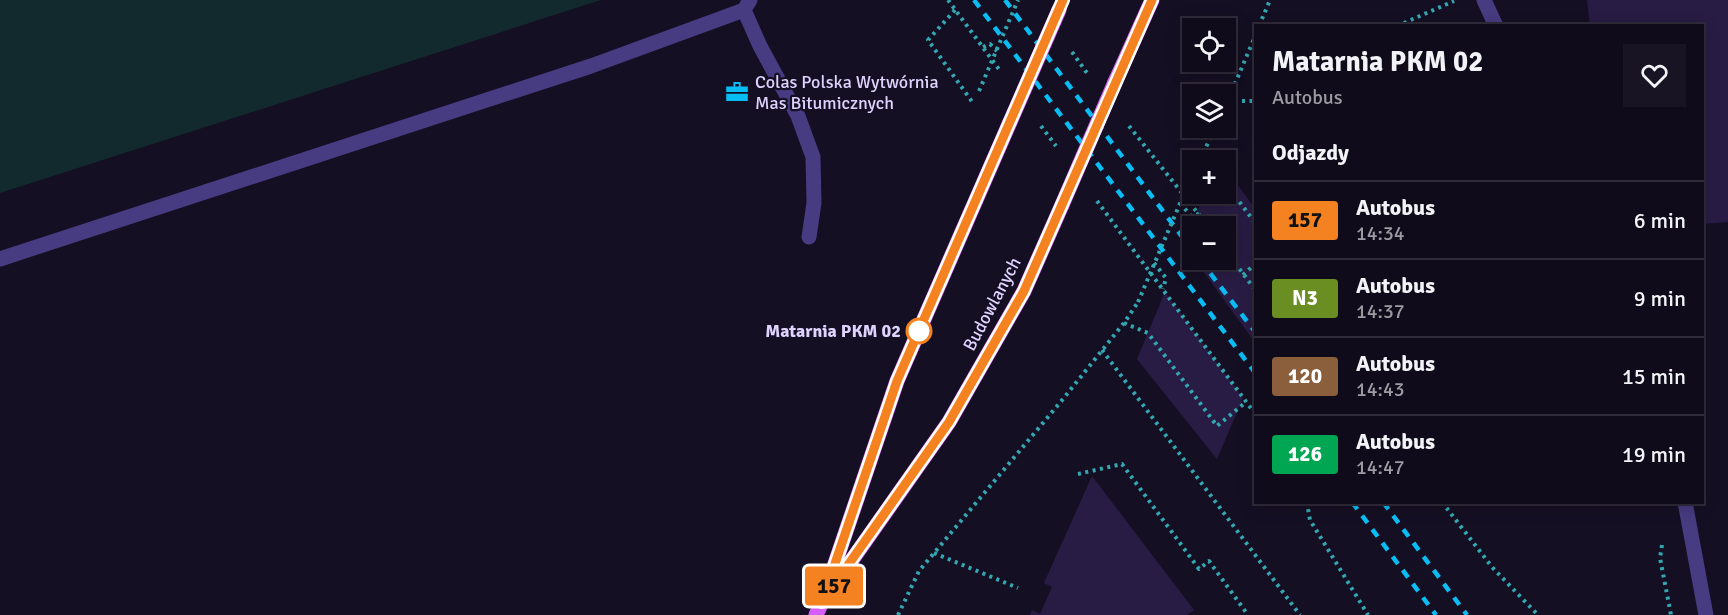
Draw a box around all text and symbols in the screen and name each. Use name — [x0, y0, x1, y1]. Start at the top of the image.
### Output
map controls — [1182, 18, 1236, 270]
button: locate — [1182, 18, 1236, 72]
button: heart — [1623, 44, 1686, 107]
text: Matarnia PKM 02 — [1272, 45, 1483, 79]
place label: Colas Polska Wytwórnia Mas Bitumicznych — [755, 71, 939, 114]
office icon: Colas Polska Wytwórnia Mas Bitumicznych — [724, 79, 750, 105]
button: layers — [1182, 84, 1236, 138]
text: Autobus — [1272, 85, 1342, 110]
text: Odjazdy — [1272, 139, 1349, 166]
button: + — [1182, 150, 1236, 204]
text: Autobus — [1356, 194, 1435, 221]
text: 157 — [1288, 207, 1322, 233]
text: 6 min — [1634, 207, 1686, 234]
button: − — [1182, 216, 1236, 270]
text: 14:34 — [1356, 221, 1405, 246]
street label: Budowlanych — [958, 253, 1026, 355]
text: Autobus — [1356, 272, 1435, 299]
text: N3 — [1292, 285, 1318, 311]
text: 9 min — [1634, 285, 1686, 312]
text: 14:37 — [1356, 299, 1405, 324]
marker: Matarnia PKM 02 — [906, 318, 932, 344]
place label: Matarnia PKM 02 — [765, 320, 901, 342]
text: Autobus — [1356, 350, 1435, 377]
text: 120 — [1288, 363, 1322, 389]
text: 15 min — [1622, 363, 1686, 390]
text: 14:43 — [1356, 377, 1405, 402]
text: Autobus — [1356, 428, 1435, 455]
text: 126 — [1288, 441, 1322, 467]
text: 19 min — [1622, 441, 1686, 468]
text: 14:47 — [1356, 455, 1405, 480]
line badge: 157 — [800, 566, 868, 606]
text: 157 — [817, 573, 851, 599]

